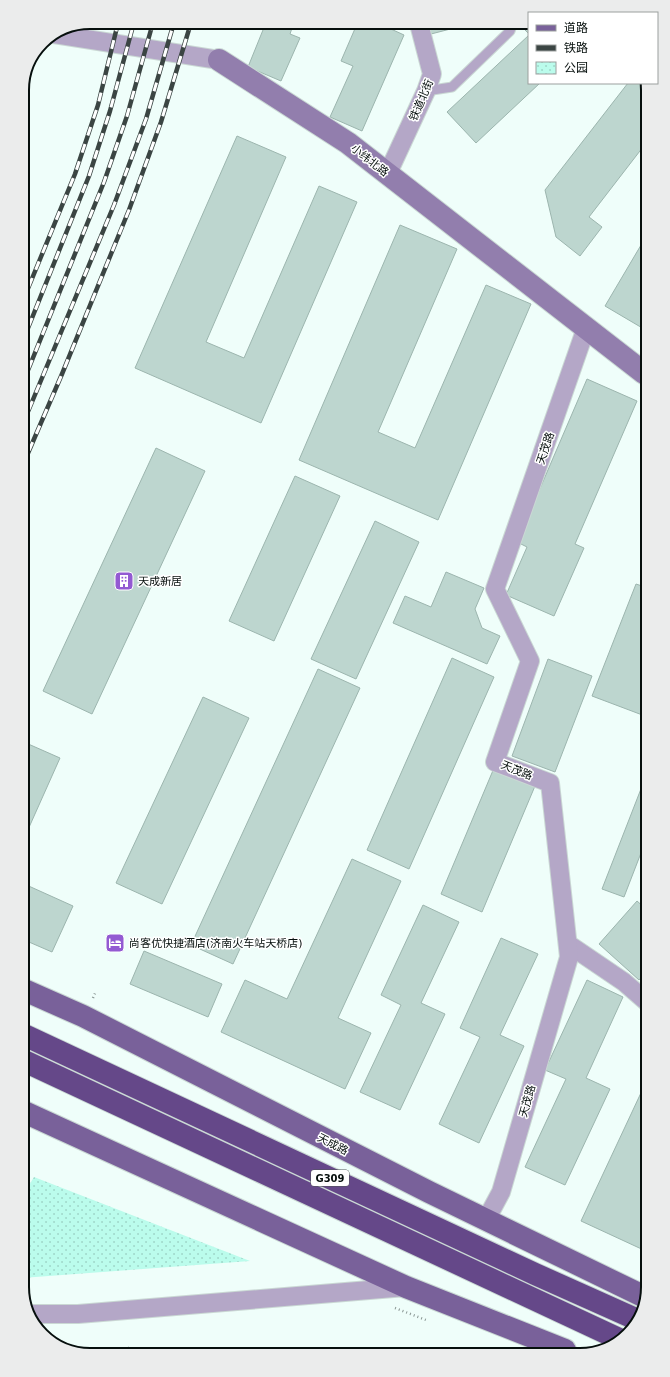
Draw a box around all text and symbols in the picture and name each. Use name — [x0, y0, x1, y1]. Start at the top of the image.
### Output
legend — [528, 12, 658, 84]
text: 道路 — [564, 21, 588, 35]
text: 铁路 — [564, 41, 588, 55]
text: 公园 — [564, 61, 588, 75]
street label: 铁道北街 — [407, 77, 436, 123]
street label: 小纬北路 — [348, 142, 391, 179]
street label: 天茂路 — [534, 430, 557, 466]
building icon: 天成新居 — [113, 570, 135, 592]
place label: 天成新居 — [138, 575, 182, 588]
street label: 天茂路 — [499, 758, 535, 783]
hotel icon: 尚客优快捷酒店(济南火车站天桥店) — [104, 932, 126, 954]
place label: 尚客优快捷酒店(济南火车站天桥店) — [129, 937, 303, 950]
street label: 天茂路 — [517, 1083, 538, 1119]
street label: 天成路 — [315, 1131, 350, 1158]
road number: G309 — [311, 1170, 349, 1186]

